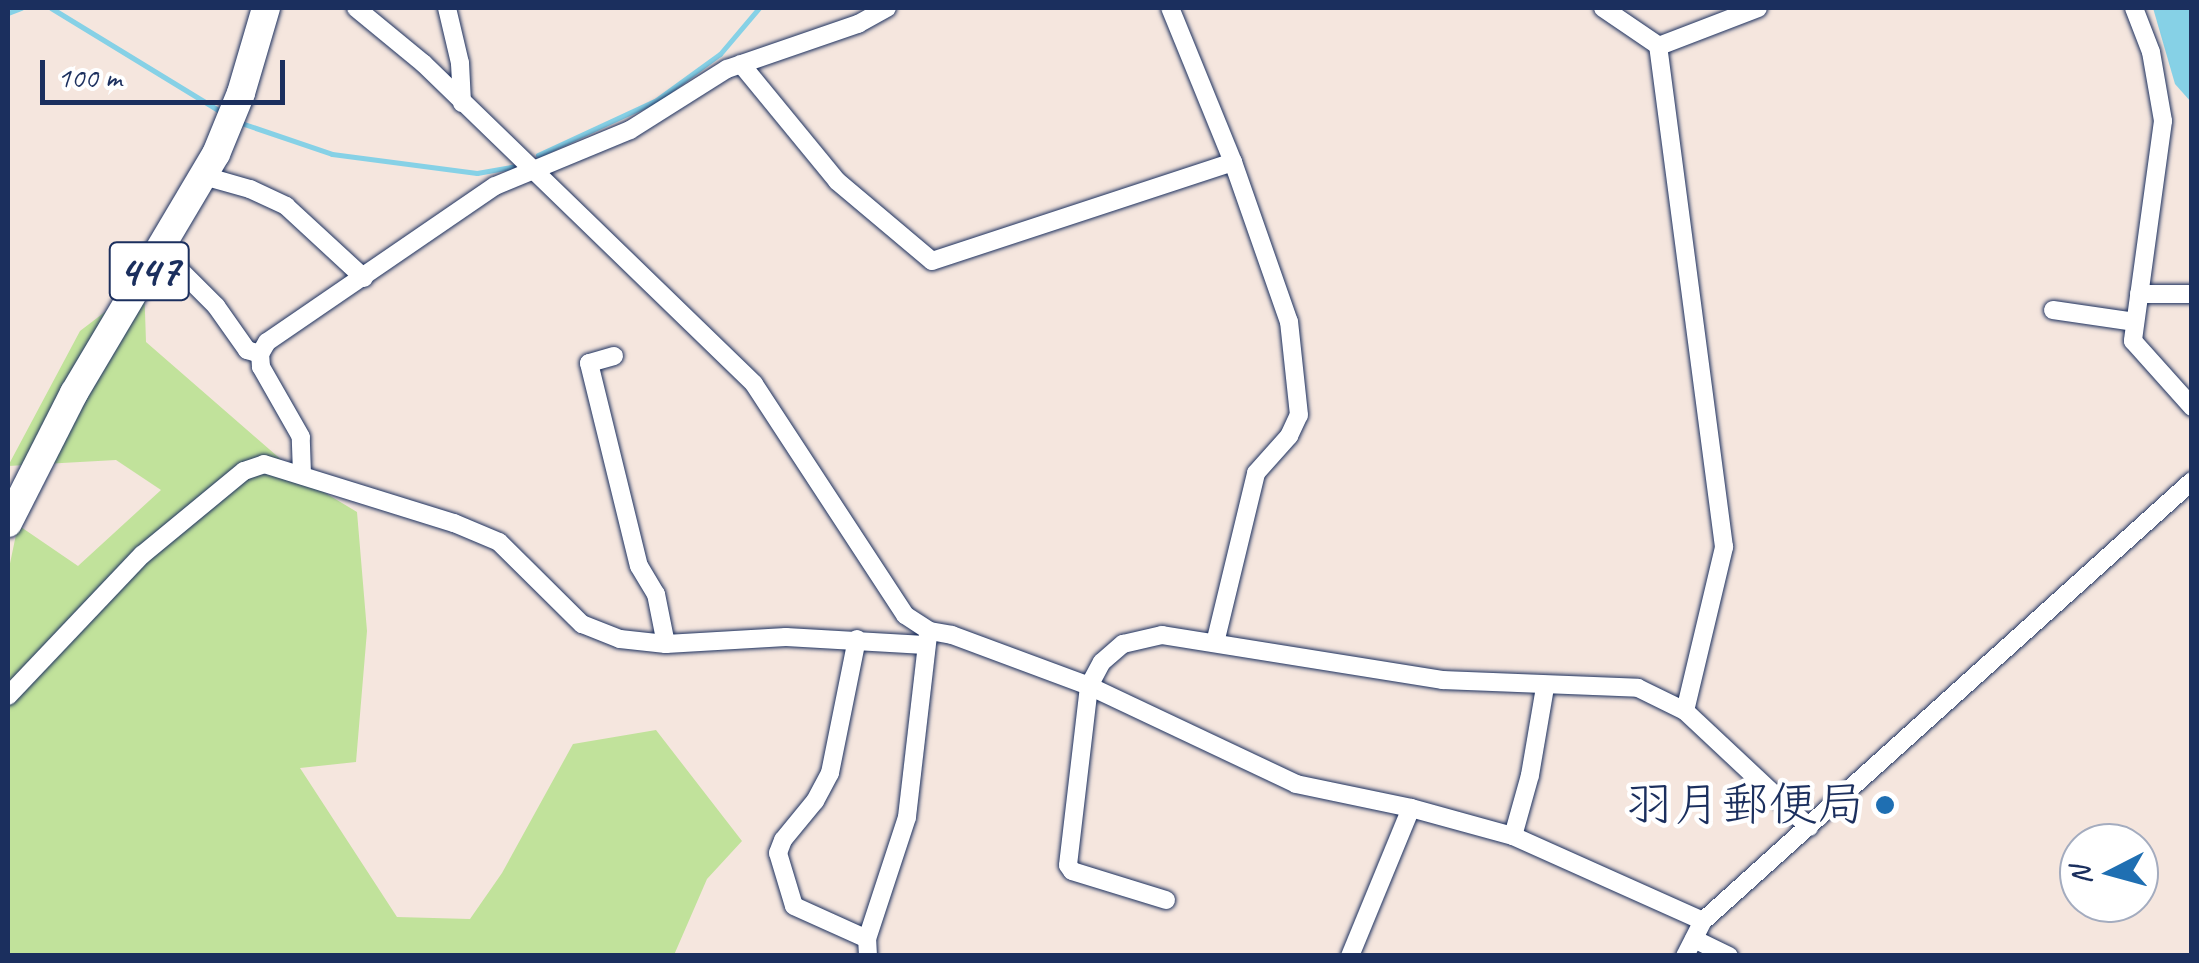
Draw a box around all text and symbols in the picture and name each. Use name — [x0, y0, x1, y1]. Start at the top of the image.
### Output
scale bar — [45, 40, 290, 102]
text: 100 m — [57, 58, 122, 96]
road number: 447 — [106, 231, 192, 311]
place label: 羽月郵便局 — [1625, 776, 1865, 834]
marker: 羽月郵便局 — [1874, 794, 1896, 816]
north arrow — [2059, 823, 2159, 923]
text: N — [2062, 866, 2099, 886]

